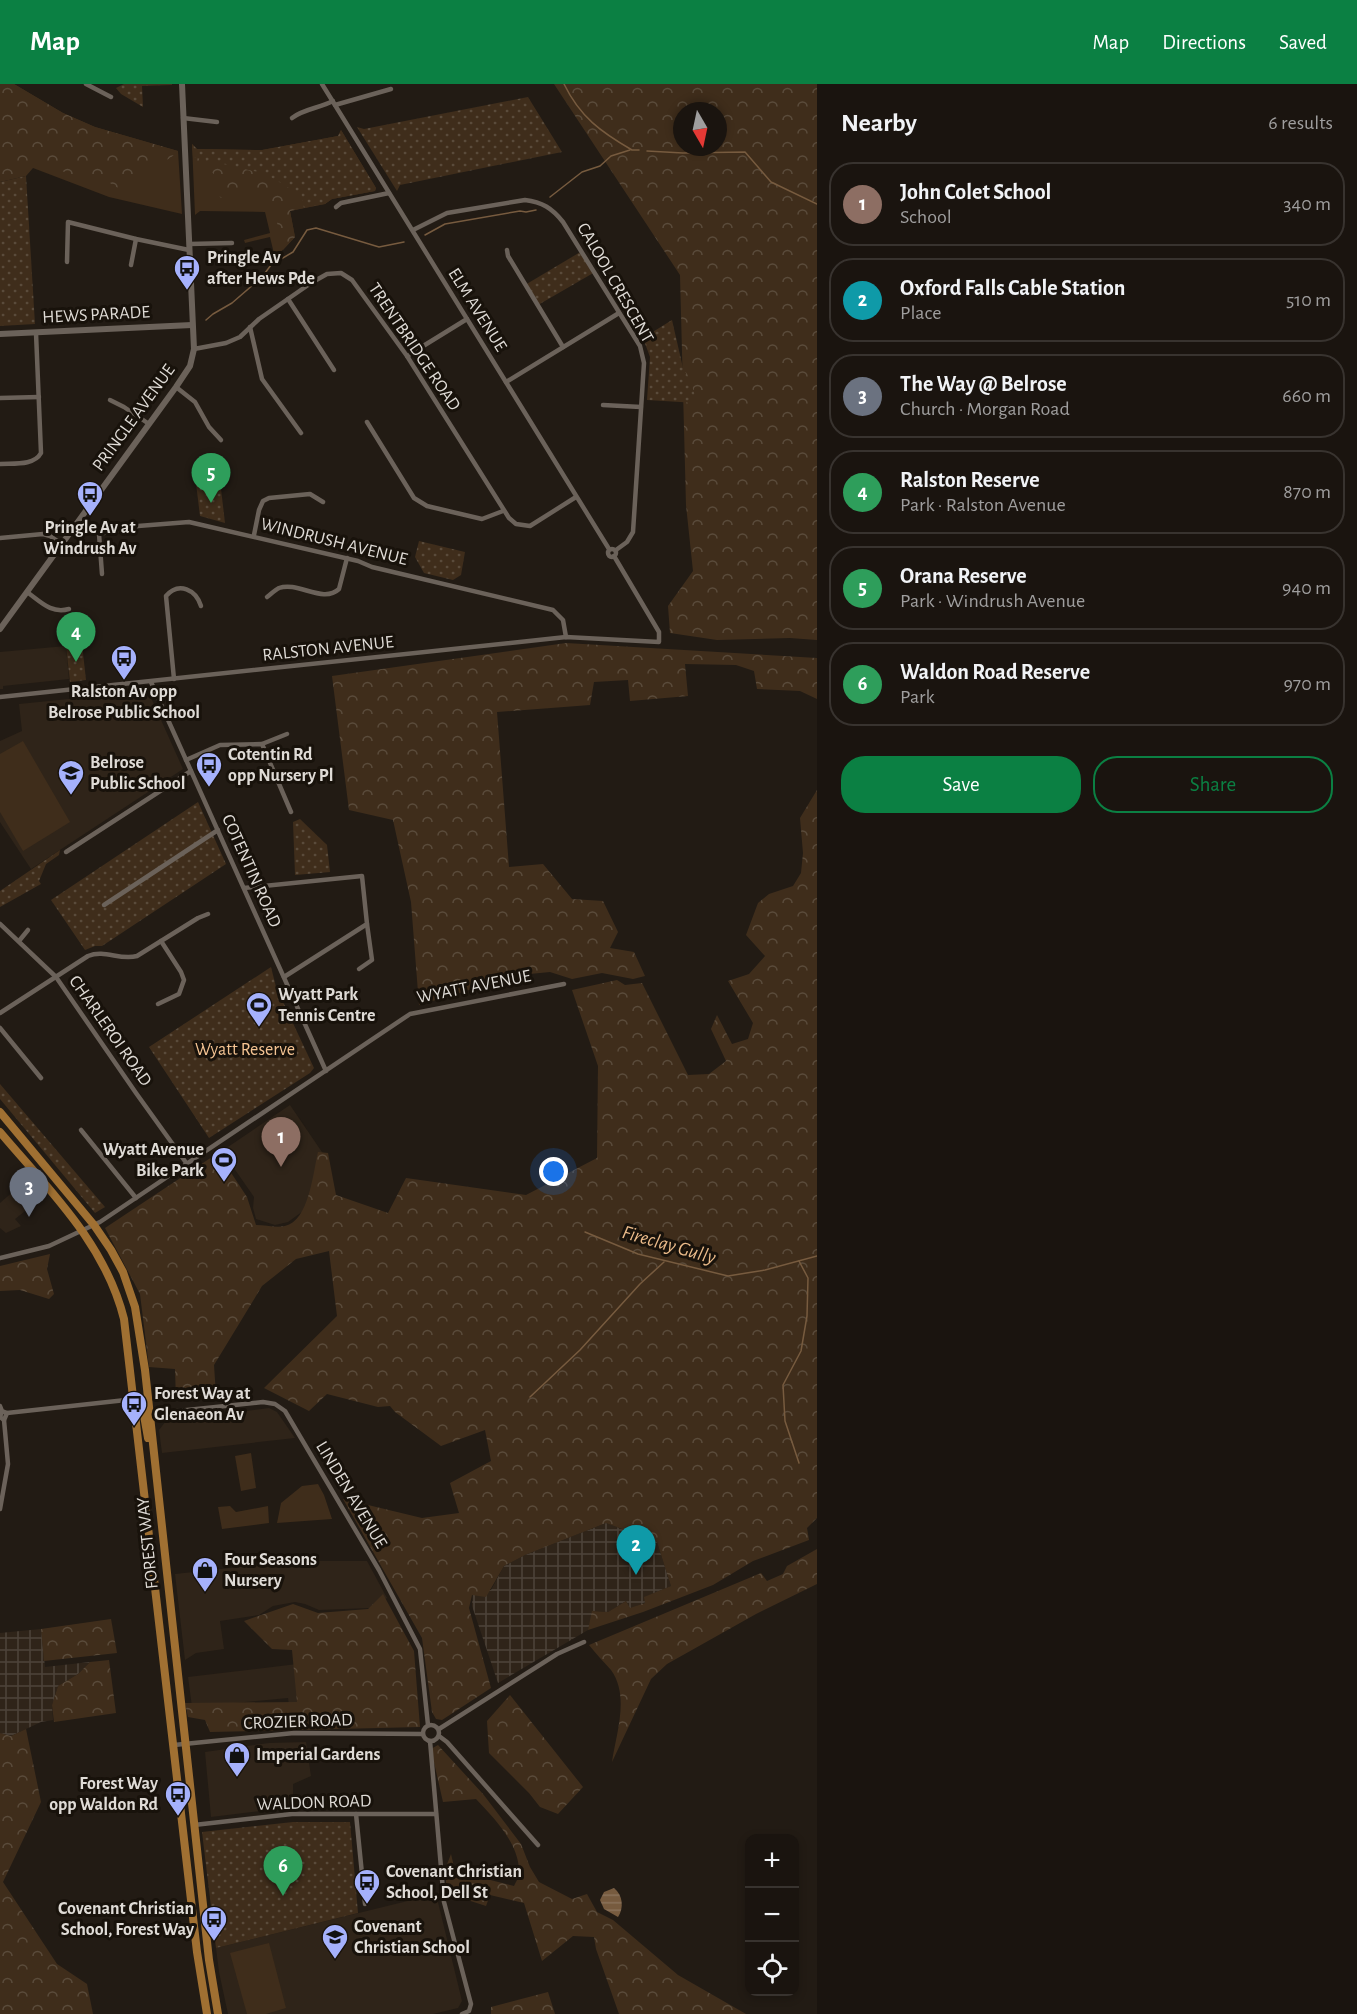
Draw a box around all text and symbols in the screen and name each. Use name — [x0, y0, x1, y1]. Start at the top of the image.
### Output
text: Map — [30, 28, 80, 56]
text: Map — [1093, 32, 1129, 53]
text: Directions — [1162, 32, 1246, 53]
text: Saved — [1279, 32, 1327, 53]
north arrow — [673, 102, 727, 156]
text: Nearby — [841, 110, 917, 136]
text: 6 results — [1268, 113, 1333, 133]
text: John Colet School — [900, 181, 1051, 203]
text: 1 — [859, 194, 866, 214]
text: 340 m — [1283, 194, 1331, 214]
text: School — [900, 207, 952, 227]
street label: CALOOL CRESCENT — [573, 220, 657, 346]
place label: Pringle Av after Hews Pde — [207, 249, 315, 288]
bus stop icon: Pringle Av after Hews Pde — [172, 253, 202, 291]
street label: ELM AVENUE — [444, 265, 510, 355]
text: Oxford Falls Cable Station — [900, 277, 1125, 299]
street label: TRENTBRIDGE ROAD — [365, 280, 463, 414]
text: 2 — [858, 290, 867, 310]
text: 510 m — [1286, 290, 1331, 310]
street label: HEWS PARADE — [42, 303, 151, 327]
text: Place — [900, 303, 941, 323]
street label: PRINGLE AVENUE — [89, 361, 179, 475]
text: The Way @ Belrose — [900, 373, 1067, 395]
text: 3 — [858, 386, 867, 406]
text: 660 m — [1282, 386, 1331, 406]
text: Church · Morgan Road — [900, 399, 1070, 419]
pin: 5 — [192, 454, 230, 503]
text: Ralston Reserve — [900, 469, 1040, 491]
bus stop icon: Pringle Av at Windrush Av — [75, 479, 105, 517]
text: 4 — [857, 482, 868, 502]
text: 870 m — [1283, 482, 1331, 502]
text: Park · Ralston Avenue — [900, 495, 1066, 515]
street label: WINDRUSH AVENUE — [259, 515, 410, 569]
place label: Pringle Av at Windrush Av — [43, 519, 137, 558]
text: Orana Reserve — [900, 565, 1027, 587]
text: 5 — [858, 578, 867, 598]
text: 940 m — [1282, 578, 1331, 598]
text: Park · Windrush Avenue — [900, 591, 1085, 611]
pin: 4 — [56, 612, 96, 662]
street label: RALSTON AVENUE — [261, 633, 395, 665]
bus stop icon: Ralston Av opp Belrose Public School — [109, 643, 139, 681]
text: Waldon Road Reserve — [900, 661, 1090, 683]
text: 6 — [858, 674, 867, 694]
text: 970 m — [1283, 674, 1331, 694]
place label: Ralston Av opp Belrose Public School — [48, 683, 200, 722]
text: Park — [900, 687, 935, 707]
place label: Cotentin Rd opp Nursery Pl — [228, 746, 333, 785]
bus stop icon: Cotentin Rd opp Nursery Pl — [194, 750, 224, 788]
place label: Belrose Public School — [90, 754, 185, 793]
button: Save — [841, 756, 1081, 813]
button: Share — [1093, 756, 1333, 813]
school or university icon: Belrose Public School — [56, 758, 86, 796]
street label: COTENTIN ROAD — [218, 812, 284, 930]
street label: WYATT AVENUE — [415, 967, 533, 1007]
street label: CHARLEROI ROAD — [65, 972, 155, 1090]
place label: Wyatt Park Tennis Centre — [278, 986, 376, 1025]
sports icon: Wyatt Park Tennis Centre — [244, 990, 274, 1028]
park label: Wyatt Reserve — [195, 1041, 295, 1059]
pin: 1 — [262, 1118, 300, 1167]
place label: Wyatt Avenue Bike Park — [103, 1141, 204, 1180]
sports icon: Wyatt Avenue Bike Park — [209, 1145, 239, 1183]
your location — [539, 1157, 568, 1186]
pin: 3 — [9, 1168, 48, 1217]
water label: Fireclay Gully — [620, 1222, 719, 1268]
place label: Forest Way at Glenaeon Av — [154, 1385, 250, 1424]
bus stop icon: Forest Way at Glenaeon Av — [119, 1389, 149, 1427]
street label: LINDEN AVENUE — [312, 1438, 390, 1552]
street label: FOREST WAY — [134, 1496, 162, 1590]
pin: 2 — [616, 1526, 656, 1575]
place label: Four Seasons Nursery — [224, 1551, 317, 1590]
shop icon: Four Seasons Nursery — [190, 1555, 220, 1593]
street label: CROZIER ROAD — [243, 1711, 353, 1733]
shop icon: Imperial Gardens — [222, 1740, 252, 1778]
place label: Imperial Gardens — [256, 1746, 381, 1764]
place label: Forest Way opp Waldon Rd — [49, 1775, 159, 1814]
bus stop icon: Forest Way opp Waldon Rd — [163, 1779, 193, 1817]
street label: WALDON ROAD — [256, 1792, 372, 1814]
map controls — [745, 1834, 799, 1996]
button: + — [745, 1834, 799, 1888]
pin: 6 — [264, 1846, 302, 1896]
place label: Covenant Christian School, Dell St — [386, 1863, 522, 1902]
bus stop icon: Covenant Christian School, Dell St — [352, 1867, 382, 1905]
button: − — [745, 1888, 799, 1942]
place label: Covenant Christian School, Forest Way — [58, 1900, 195, 1939]
bus stop icon: Covenant Christian School, Forest Way — [199, 1904, 229, 1942]
place label: Covenant Christian School — [354, 1918, 470, 1957]
school or university icon: Covenant Christian School — [320, 1922, 350, 1960]
button: locate — [745, 1942, 799, 1996]

